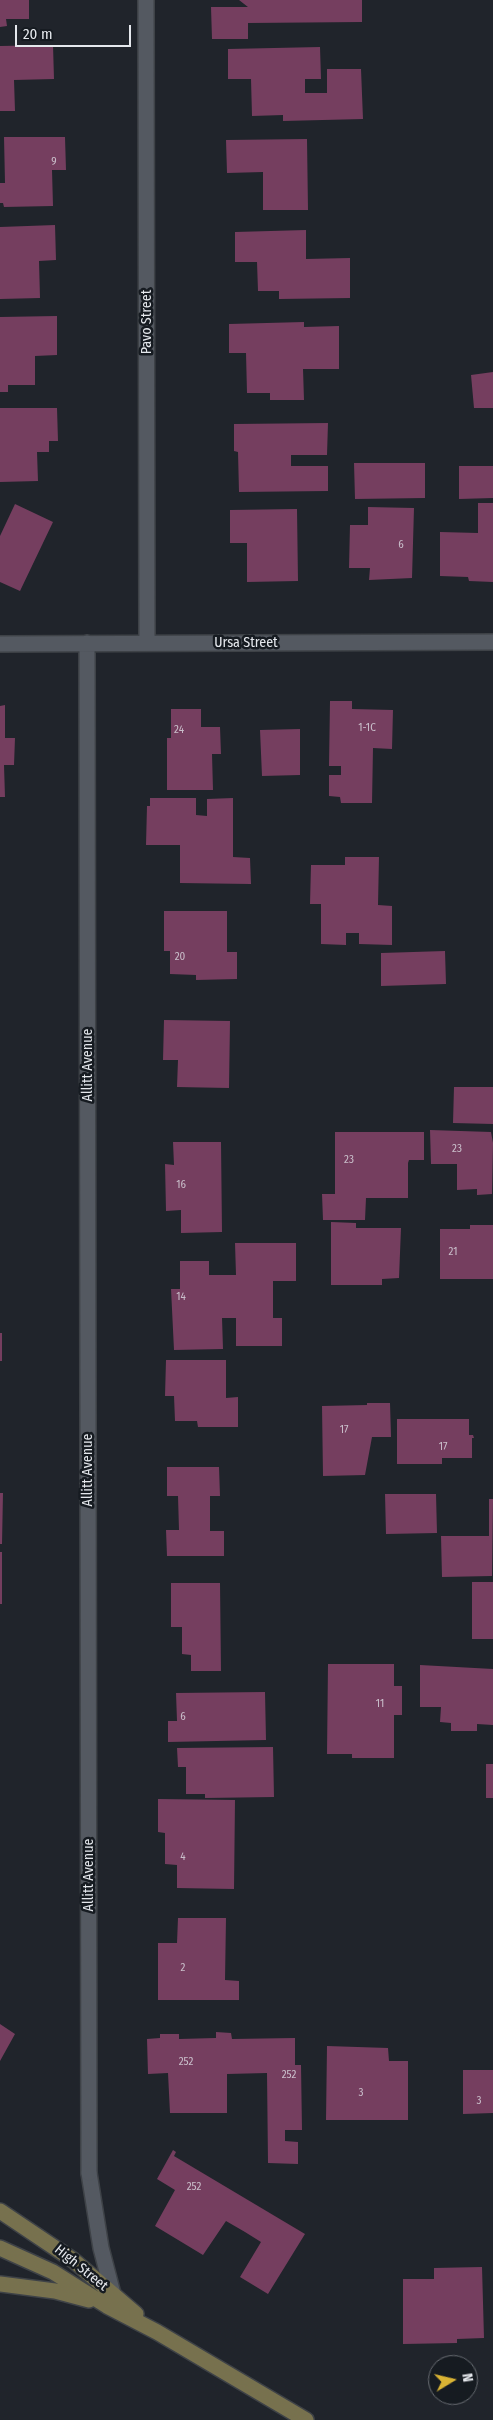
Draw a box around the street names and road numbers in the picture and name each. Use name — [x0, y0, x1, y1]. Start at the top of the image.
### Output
street label: Pavo Street — [139, 290, 155, 354]
street label: Ursa Street — [214, 635, 278, 651]
street label: Allitt Avenue — [80, 1029, 96, 1101]
street label: Allitt Avenue — [80, 1434, 96, 1506]
street label: Allitt Avenue — [81, 1839, 97, 1911]
street label: High Street — [51, 2241, 111, 2295]

